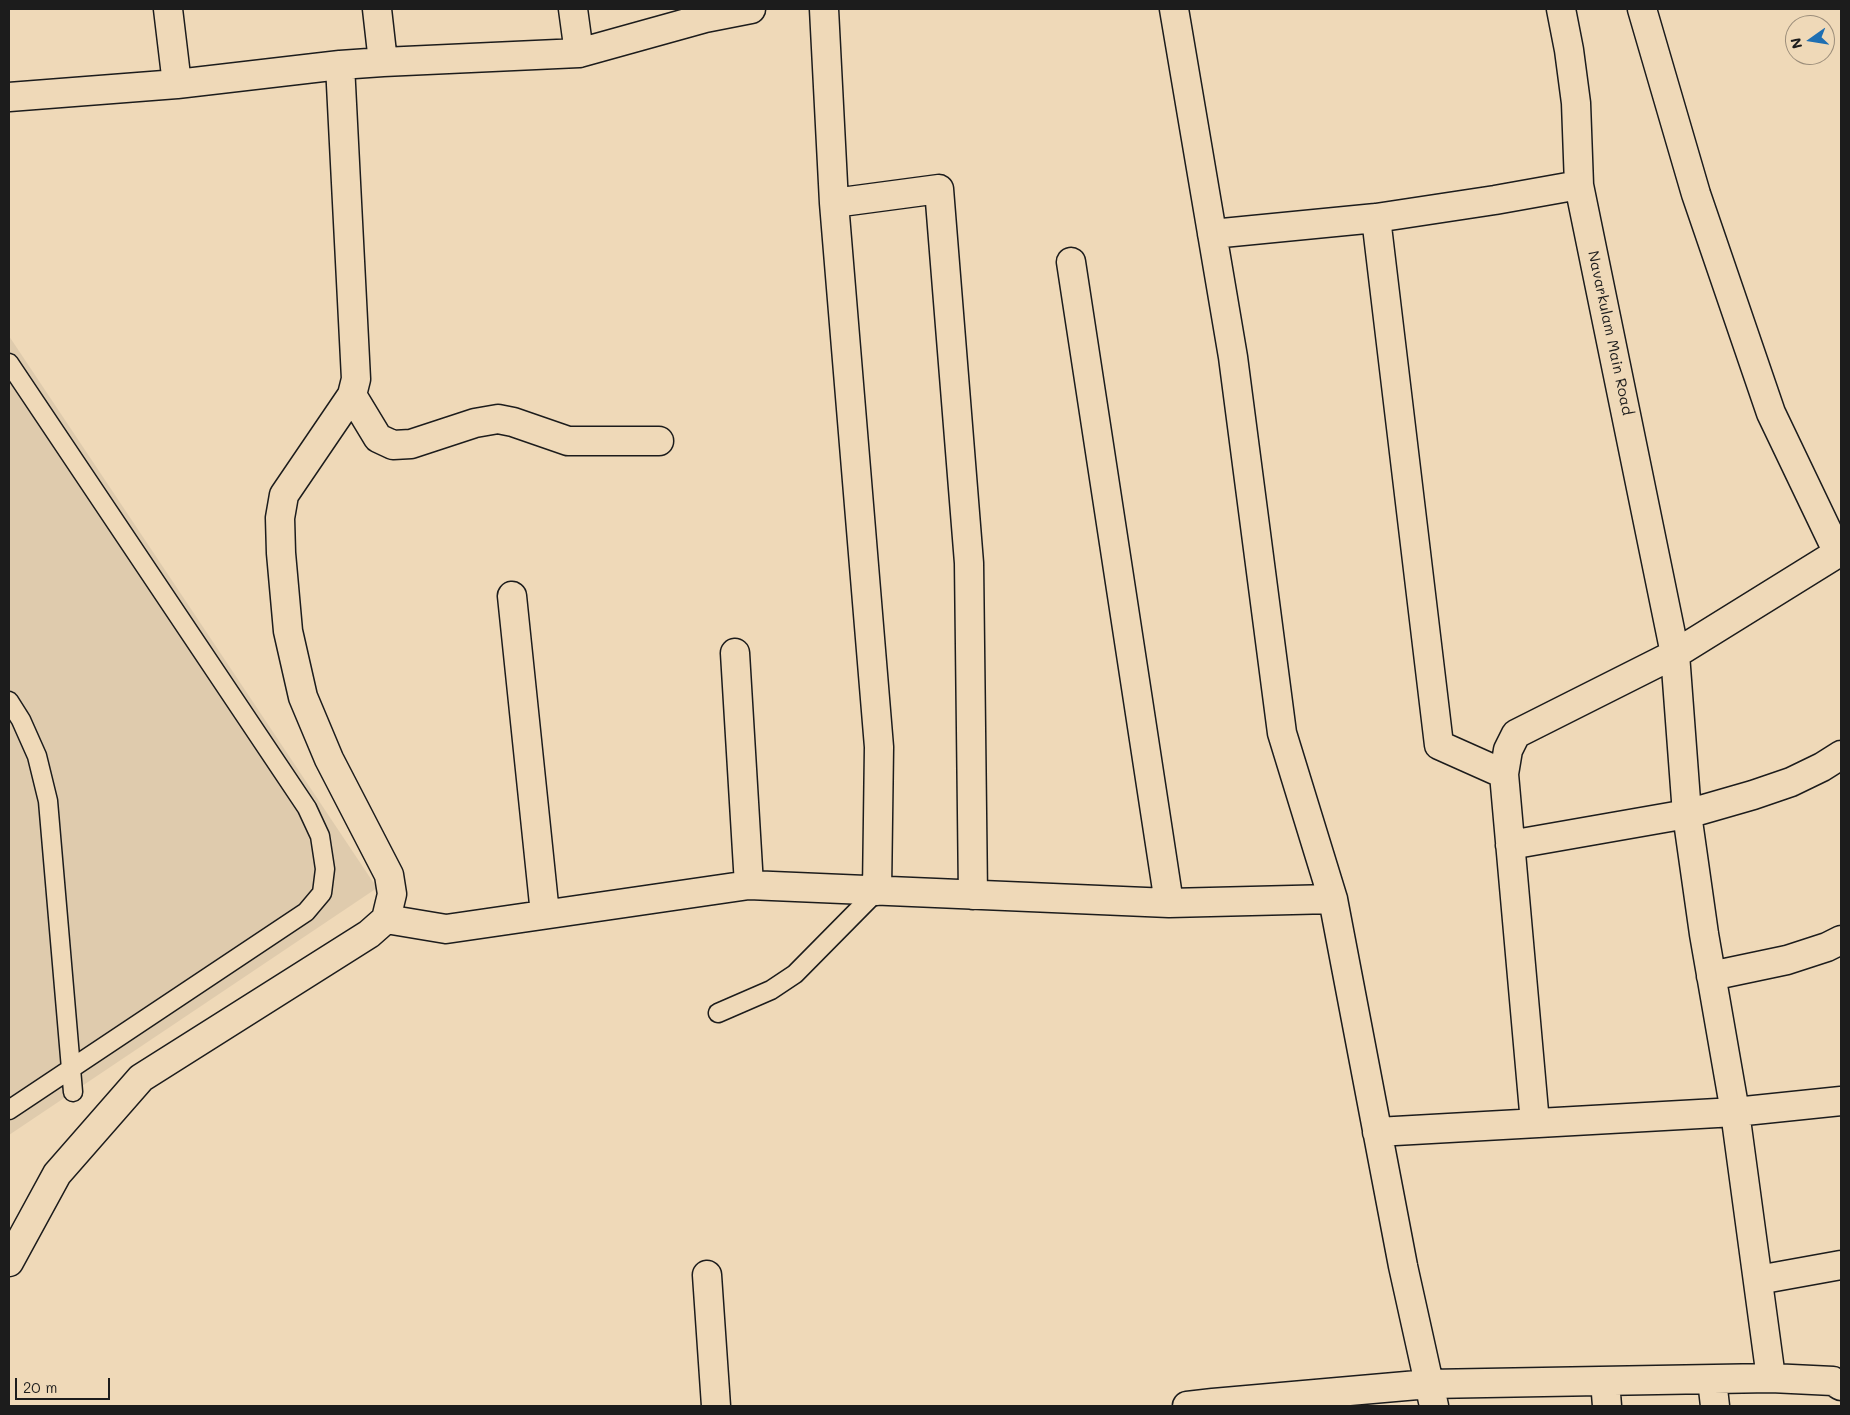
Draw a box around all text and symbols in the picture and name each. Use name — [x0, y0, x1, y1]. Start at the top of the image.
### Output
north arrow — [1785, 15, 1835, 65]
text: N — [1785, 36, 1806, 51]
street label: Navarkulam Main Road — [1584, 249, 1636, 417]
scale bar — [18, 1368, 112, 1400]
text: 20 m — [23, 1377, 57, 1397]

